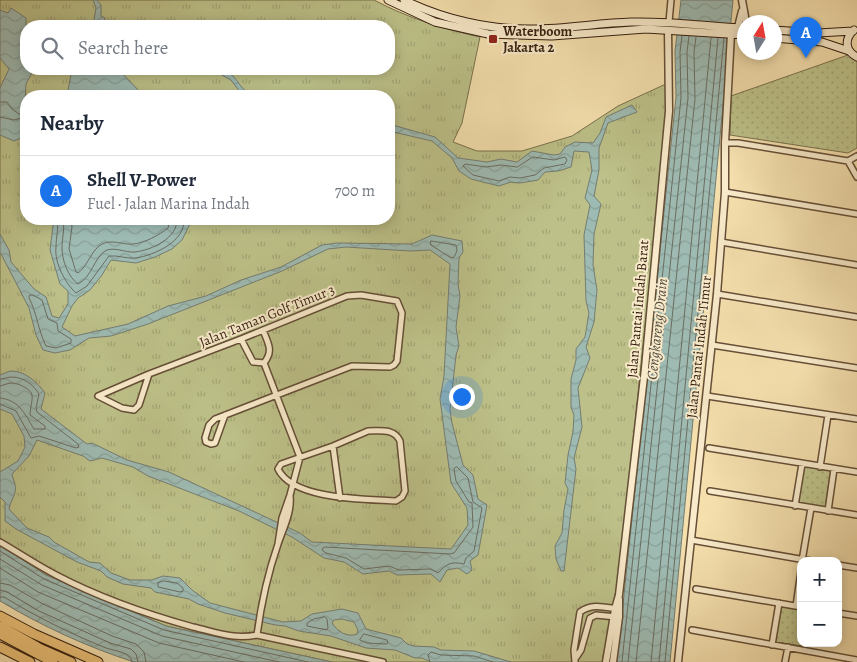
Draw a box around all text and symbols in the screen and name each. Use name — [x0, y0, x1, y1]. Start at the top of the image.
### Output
north arrow — [737, 15, 782, 60]
pin: A — [790, 17, 822, 58]
search box — [20, 20, 395, 75]
place label: Waterboom Jakarta 2 — [502, 22, 573, 57]
marker: Waterboom Jakarta 2 — [487, 33, 499, 45]
icon: search — [38, 34, 66, 62]
text: Search here — [78, 35, 168, 61]
text: Nearby — [40, 109, 103, 137]
text: Shell V-Power — [87, 167, 196, 193]
text: A — [51, 180, 61, 202]
text: 700 m — [335, 180, 375, 202]
text: Fuel · Jalan Marina Indah — [87, 193, 250, 215]
street label: Jalan Pantai Indah Barat — [622, 239, 654, 379]
street label: Jalan Pantai Indah Timur — [682, 274, 716, 419]
water label: Cengkareng Drain — [642, 277, 672, 381]
street label: Jalan Taman Golf Timur 3 — [197, 280, 338, 352]
your location — [449, 384, 475, 410]
map controls — [797, 557, 842, 647]
button: + — [797, 557, 842, 602]
button: − — [797, 602, 842, 647]

